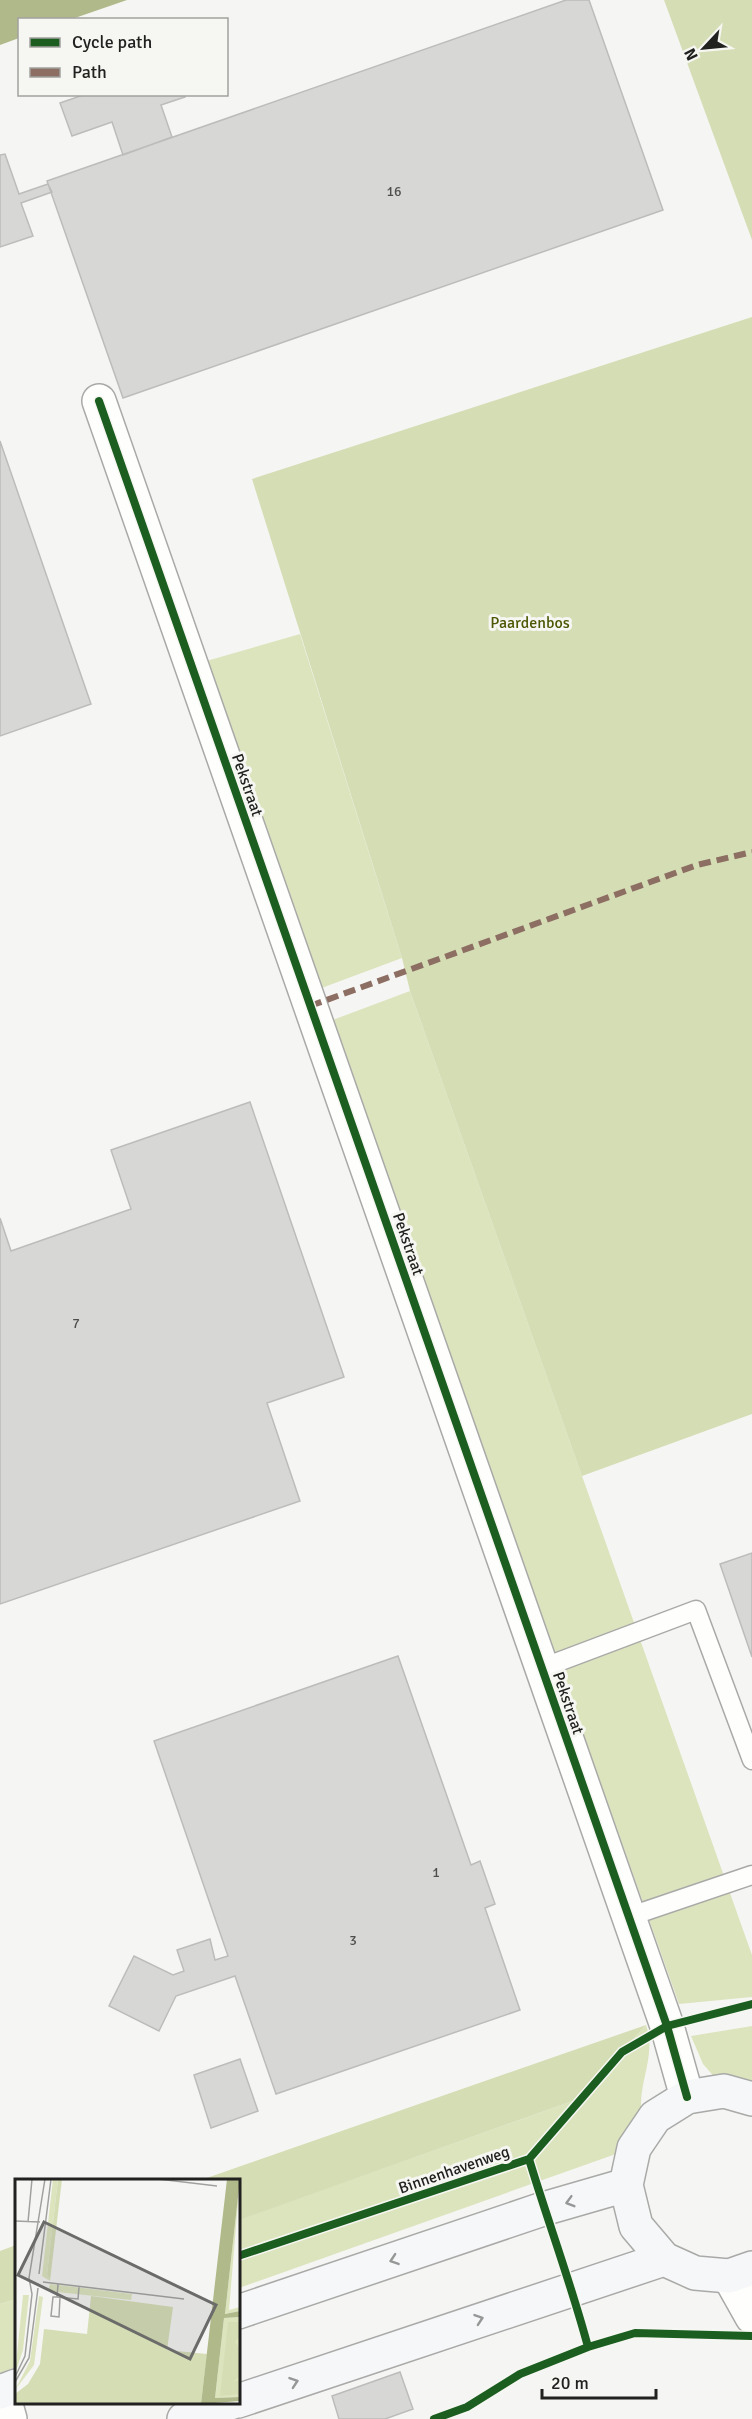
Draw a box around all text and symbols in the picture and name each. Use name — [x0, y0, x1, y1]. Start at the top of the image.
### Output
legend — [18, 18, 228, 96]
north arrow — [674, 18, 734, 78]
text: Cycle path — [72, 31, 152, 53]
text: N — [680, 45, 703, 64]
text: Path — [72, 61, 107, 83]
house number: 16 — [386, 183, 402, 200]
park label: Paardenbos — [490, 613, 570, 633]
street label: Pekstraat — [227, 751, 267, 819]
street label: Pekstraat — [388, 1210, 428, 1278]
house number: 7 — [72, 1315, 80, 1332]
street label: Pekstraat — [548, 1669, 588, 1737]
house number: 1 — [432, 1864, 440, 1881]
house number: 3 — [349, 1932, 357, 1949]
street label: Binnenhavenweg — [396, 2142, 512, 2198]
inset map — [15, 2179, 240, 2404]
one-way arrow — [565, 2194, 575, 2207]
one-way arrow — [389, 2252, 400, 2265]
one-way arrow — [473, 2314, 484, 2327]
scale bar — [542, 2362, 656, 2400]
text: 20 m — [551, 2372, 589, 2394]
one-way arrow — [288, 2377, 299, 2389]

